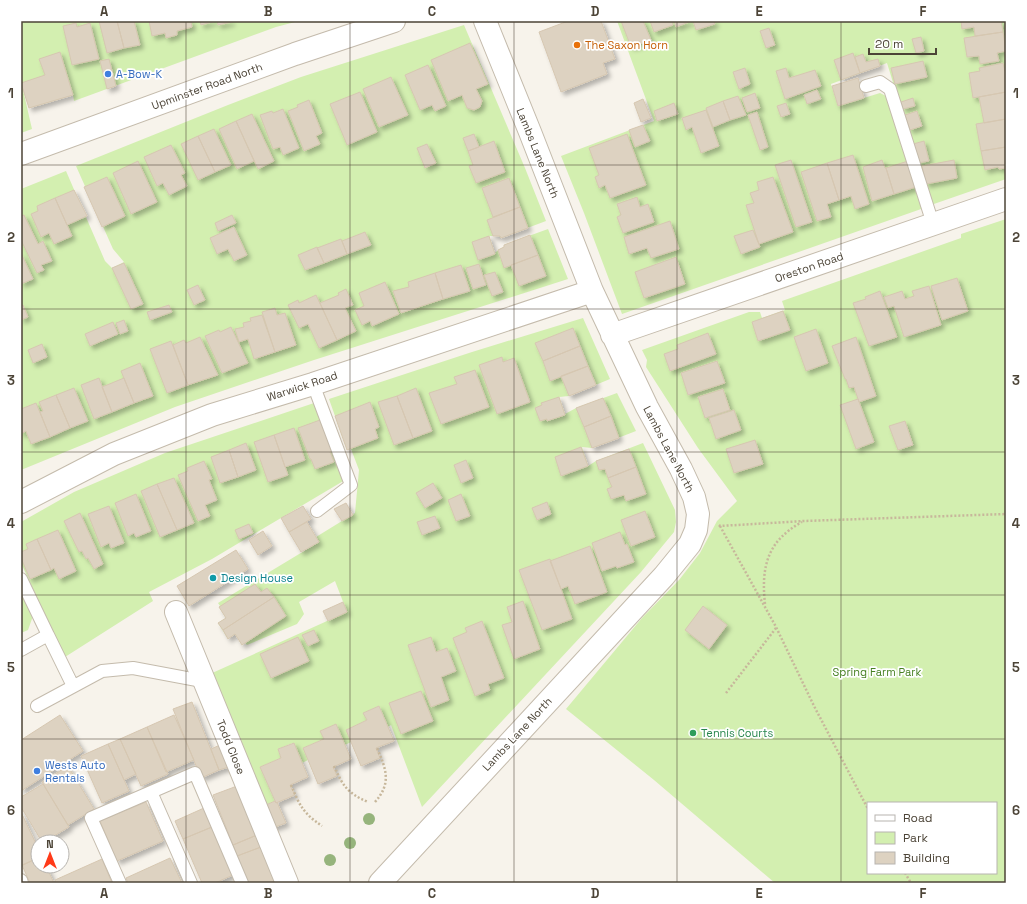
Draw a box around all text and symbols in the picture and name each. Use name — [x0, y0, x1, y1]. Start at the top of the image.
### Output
text: A — [100, 3, 109, 20]
text: B — [264, 3, 273, 20]
text: C — [428, 3, 436, 20]
text: D — [591, 3, 600, 20]
text: E — [755, 3, 763, 20]
text: F — [920, 3, 927, 20]
scale bar — [869, 30, 936, 56]
text: 20 m — [875, 36, 903, 52]
place label: The Saxon Horn — [585, 38, 668, 52]
marker: The Saxon Horn — [572, 40, 582, 50]
street label: Upminster Road North — [150, 59, 264, 113]
place label: A-Bow-K — [116, 67, 162, 81]
marker: A-Bow-K — [103, 69, 113, 79]
text: 1 — [8, 85, 14, 102]
text: 1 — [1013, 85, 1019, 102]
street label: Lambs Lane North — [514, 106, 562, 200]
text: 2 — [7, 229, 15, 246]
text: 2 — [1012, 229, 1020, 246]
street label: Oreston Road — [773, 249, 845, 285]
street label: Warwick Road — [265, 368, 339, 404]
text: 3 — [7, 372, 15, 389]
text: 3 — [1012, 372, 1020, 389]
street label: Lambs Lane North — [640, 403, 698, 495]
text: 4 — [7, 515, 15, 532]
text: 4 — [1012, 515, 1020, 532]
place label: Design House — [221, 571, 293, 585]
marker: Design House — [208, 573, 218, 583]
text: 5 — [7, 659, 15, 676]
text: 5 — [1012, 659, 1020, 676]
park label: Spring Farm Park — [833, 665, 921, 679]
street label: Lambs Lane North — [479, 694, 555, 774]
street label: Todd Close — [214, 717, 248, 777]
place label: Tennis Courts — [701, 726, 773, 740]
marker: Tennis Courts — [688, 728, 698, 738]
place label: Wests Auto Rentals — [45, 758, 106, 785]
marker: Wests Auto Rentals — [32, 766, 42, 776]
text: 6 — [7, 802, 15, 819]
legend — [867, 802, 997, 874]
text: 6 — [1012, 802, 1020, 819]
text: Road — [903, 810, 932, 826]
text: Park — [903, 830, 928, 846]
north arrow — [30, 834, 70, 874]
text: N — [46, 837, 54, 851]
text: Building — [903, 850, 950, 866]
text: A — [100, 885, 109, 902]
text: B — [264, 885, 273, 902]
text: C — [428, 885, 436, 902]
text: D — [591, 885, 600, 902]
text: E — [755, 885, 763, 902]
text: F — [920, 885, 927, 902]

